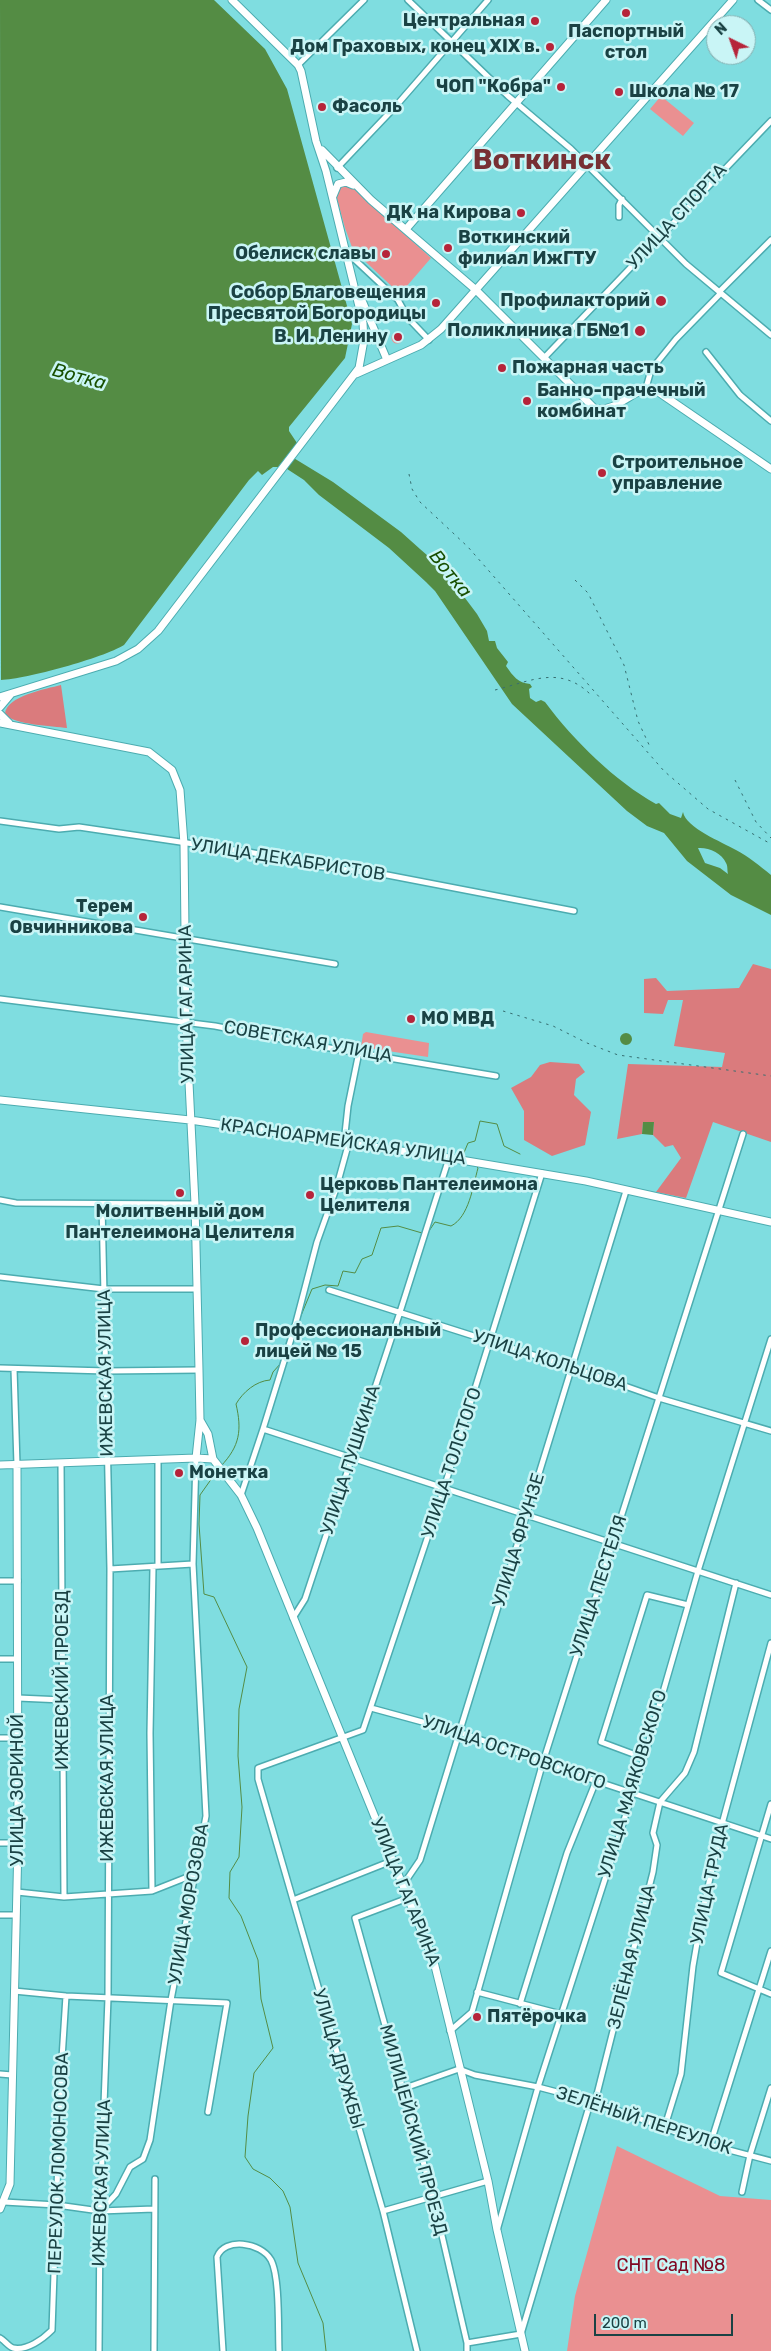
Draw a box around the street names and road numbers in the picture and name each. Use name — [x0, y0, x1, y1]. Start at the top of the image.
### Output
street label: УЛИЦА СПОРТА — [622, 160, 732, 274]
street label: УЛИЦА ДЕКАБРИСТОВ — [189, 834, 387, 886]
street label: УЛИЦА ГАГАРИНА — [175, 925, 199, 1083]
street label: СОВЕТСКАЯ УЛИЦА — [222, 1017, 394, 1067]
street label: КРАСНОАРМЕЙСКАЯ УЛИЦА — [219, 1114, 467, 1170]
street label: ИЖЕВСКАЯ УЛИЦА — [94, 1289, 118, 1457]
street label: УЛИЦА КОЛЬЦОВА — [470, 1326, 630, 1396]
street label: УЛИЦА ПУШКИНА — [317, 1382, 385, 1538]
street label: УЛИЦА ТОЛСТОГО — [417, 1385, 487, 1541]
street label: УЛИЦА ФРУНЗЕ — [488, 1471, 550, 1609]
street label: УЛИЦА ПЕСТЕЛЯ — [566, 1513, 632, 1659]
street label: ИЖЕВСКИЙ ПРОЕЗД — [52, 1590, 74, 1770]
street label: УЛИЦА МАЯКОВСКОГО — [594, 1687, 672, 1881]
street label: ИЖЕВСКАЯ УЛИЦА — [97, 1694, 119, 1862]
street label: УЛИЦА ОСТРОВСКОГО — [419, 1711, 609, 1795]
street label: УЛИЦА ЗОРИНОЙ — [7, 1714, 29, 1866]
street label: УЛИЦА ГАГАРИНА — [365, 1814, 445, 1970]
street label: УЛИЦА МОРОЗОВА — [164, 1822, 214, 1986]
street label: УЛИЦА ТРУДА — [687, 1822, 733, 1946]
street label: ЗЕЛЁНАЯ УЛИЦА — [604, 1882, 660, 2032]
street label: УЛИЦА ДРУЖБЫ — [308, 1986, 368, 2132]
street label: МИЛИЦЕЙСКИЙ ПРОЕЗД — [374, 2022, 452, 2238]
street label: ПЕРЕУЛОК ЛОМОНОСОВА — [44, 2052, 74, 2274]
street label: ЗЕЛЁНЫЙ ПЕРЕУЛОК — [553, 2082, 735, 2160]
street label: ИЖЕВСКАЯ УЛИЦА — [88, 2099, 116, 2267]

